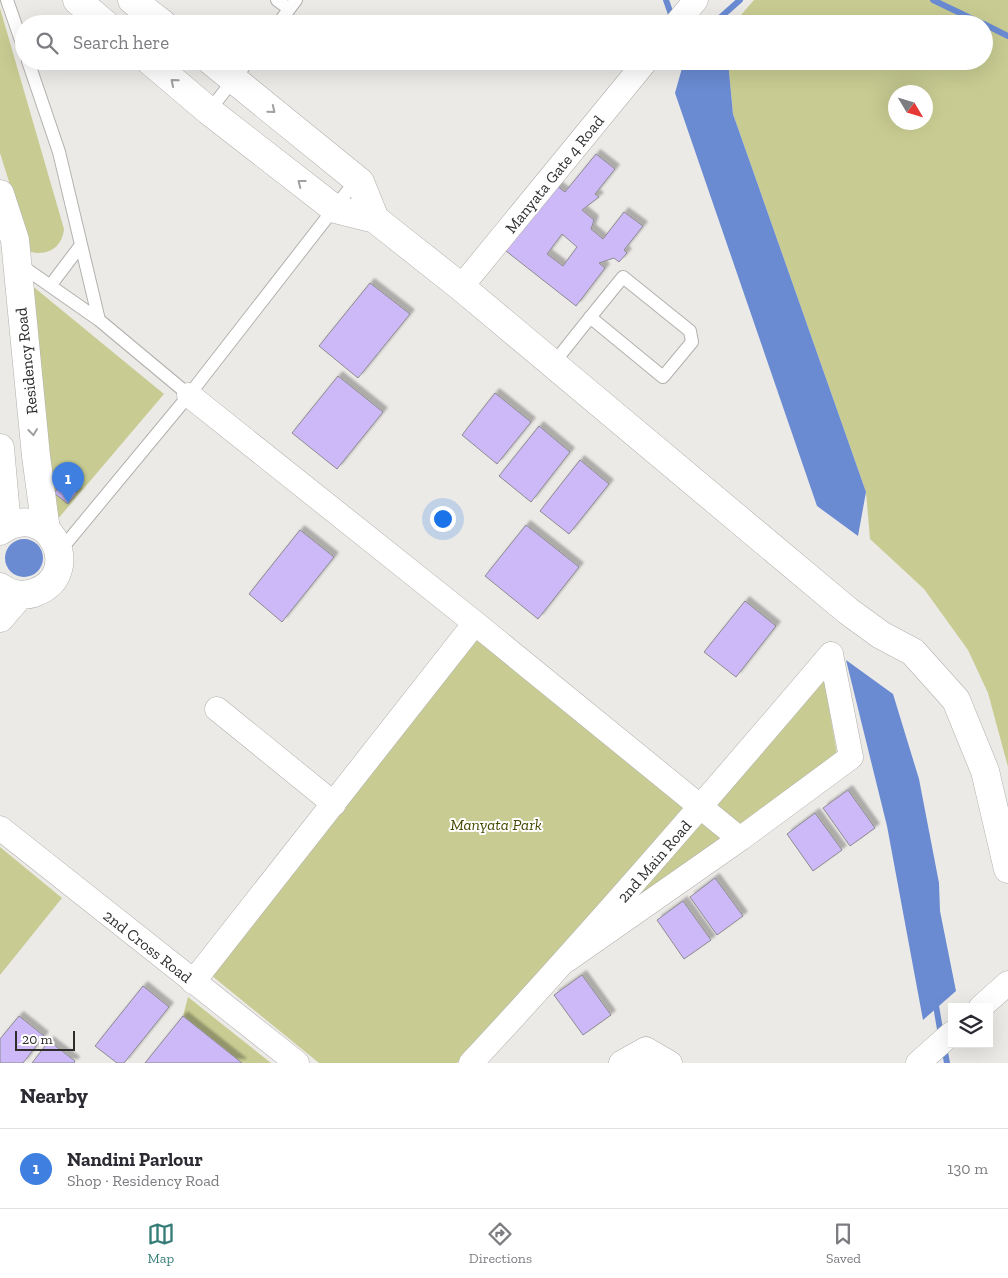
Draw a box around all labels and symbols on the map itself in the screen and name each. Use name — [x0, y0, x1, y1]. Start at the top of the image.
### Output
one-way arrow — [171, 79, 180, 87]
north arrow — [888, 85, 933, 130]
one-way arrow — [266, 104, 275, 113]
street label: Manyata Gate 4 Road — [501, 111, 608, 237]
one-way arrow — [297, 180, 307, 189]
street label: Residency Road — [11, 306, 42, 415]
one-way arrow — [27, 428, 38, 436]
pin: 1 — [52, 462, 84, 503]
your location — [430, 506, 456, 532]
park label: Manyata Park — [450, 815, 542, 834]
street label: 2nd Main Road — [613, 816, 696, 906]
street label: 2nd Cross Road — [100, 906, 196, 987]
scale bar — [15, 1028, 75, 1051]

